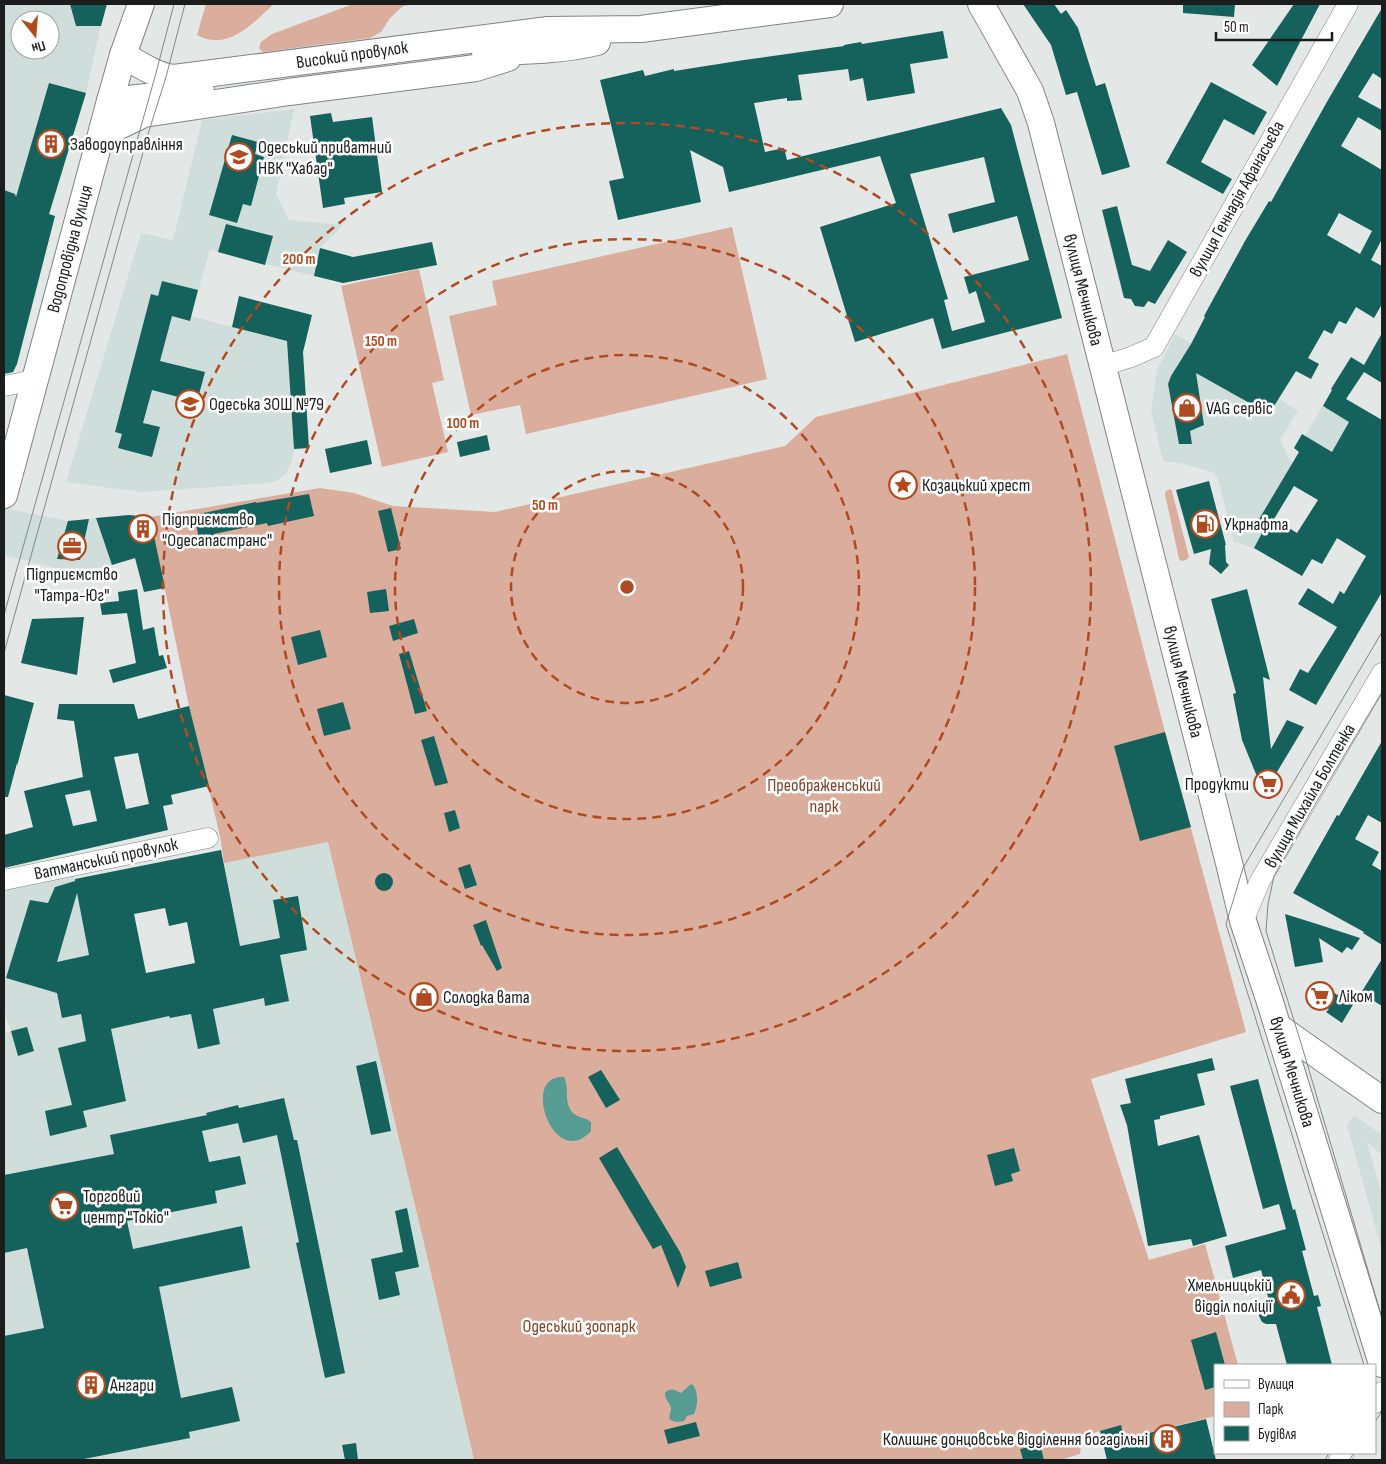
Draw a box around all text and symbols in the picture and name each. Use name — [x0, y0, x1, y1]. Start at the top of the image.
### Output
north arrow — [10, 10, 60, 60]
scale bar — [1216, 10, 1332, 42]
text: 50 m — [1224, 18, 1249, 37]
text: Пн — [30, 37, 48, 57]
street label: Високий провулок — [295, 37, 409, 73]
street label: вулиця Геннадія Афанасьєва — [1185, 117, 1289, 281]
building icon: Заводоуправління — [36, 129, 66, 159]
place label: Заводоуправління — [70, 134, 183, 155]
place label: Одеський приватний НВК "Хабад" — [258, 137, 392, 179]
school or university icon: Одеський приватний НВК "Хабад" — [224, 142, 254, 172]
street label: Водопровідна вулиця — [43, 183, 97, 315]
street label: вулиця Мечникова — [1059, 232, 1107, 348]
text: 200 m — [282, 250, 316, 269]
text: 150 m — [365, 332, 397, 351]
school or university icon: Одеська ЗОШ №79 — [175, 389, 205, 419]
shop icon: VAG сервіс — [1172, 393, 1202, 423]
place label: Одеська ЗОШ №79 — [209, 394, 324, 415]
place label: VAG сервіс — [1206, 398, 1273, 419]
text: 100 m — [447, 414, 479, 433]
place icon: Козацький хрест — [888, 470, 918, 500]
place label: Козацький хрест — [922, 475, 1030, 496]
text: 50 m — [532, 496, 558, 515]
place label: Підприємство "Одесапастранс" — [162, 509, 272, 551]
fuel station icon: Укрнафта — [1190, 509, 1220, 539]
building icon: Підприємство "Одесапастранс" — [128, 514, 158, 544]
place label: Укрнафта — [1224, 514, 1289, 535]
office icon: Підприємство "Татра-Юг" — [57, 531, 87, 561]
place label: Підприємство "Татра-Юг" — [26, 564, 118, 606]
centre of rings — [618, 578, 636, 596]
street label: вулиця Мечникова — [1159, 624, 1207, 740]
street label: вулиця Михайла Болтенка — [1260, 720, 1360, 872]
supermarket icon: Продукти — [1253, 769, 1283, 799]
place label: Продукти — [1185, 774, 1249, 795]
park label: Преображенський парк — [767, 775, 881, 817]
street label: Ватманський провулок — [32, 833, 180, 884]
supermarket icon: Ліком — [1305, 981, 1335, 1011]
shop icon: Солодка вата — [409, 982, 439, 1012]
place label: Ліком — [1338, 986, 1373, 1007]
place label: Солодка вата — [443, 987, 530, 1008]
street label: вулиця Мечникова — [1265, 1014, 1319, 1130]
place label: Торговий центр "Токіо" — [83, 1186, 169, 1228]
supermarket icon: Торговий центр "Токіо" — [49, 1191, 79, 1221]
place label: Хмельницькій відділ поліції — [1187, 1275, 1273, 1317]
public building icon: Хмельницькій відділ поліції — [1276, 1280, 1306, 1310]
park label: Одеський зоопарк — [523, 1316, 636, 1337]
legend — [1214, 1364, 1376, 1454]
building icon: Ангари — [76, 1370, 106, 1400]
place label: Ангари — [109, 1375, 154, 1396]
text: Вулиця — [1258, 1375, 1294, 1394]
text: Парк — [1258, 1400, 1284, 1419]
building icon: Колишнє донцовське відділення богадільні — [1152, 1424, 1182, 1454]
text: Будівля — [1258, 1425, 1297, 1444]
place label: Колишнє донцовське відділення богадільні — [883, 1429, 1148, 1450]

